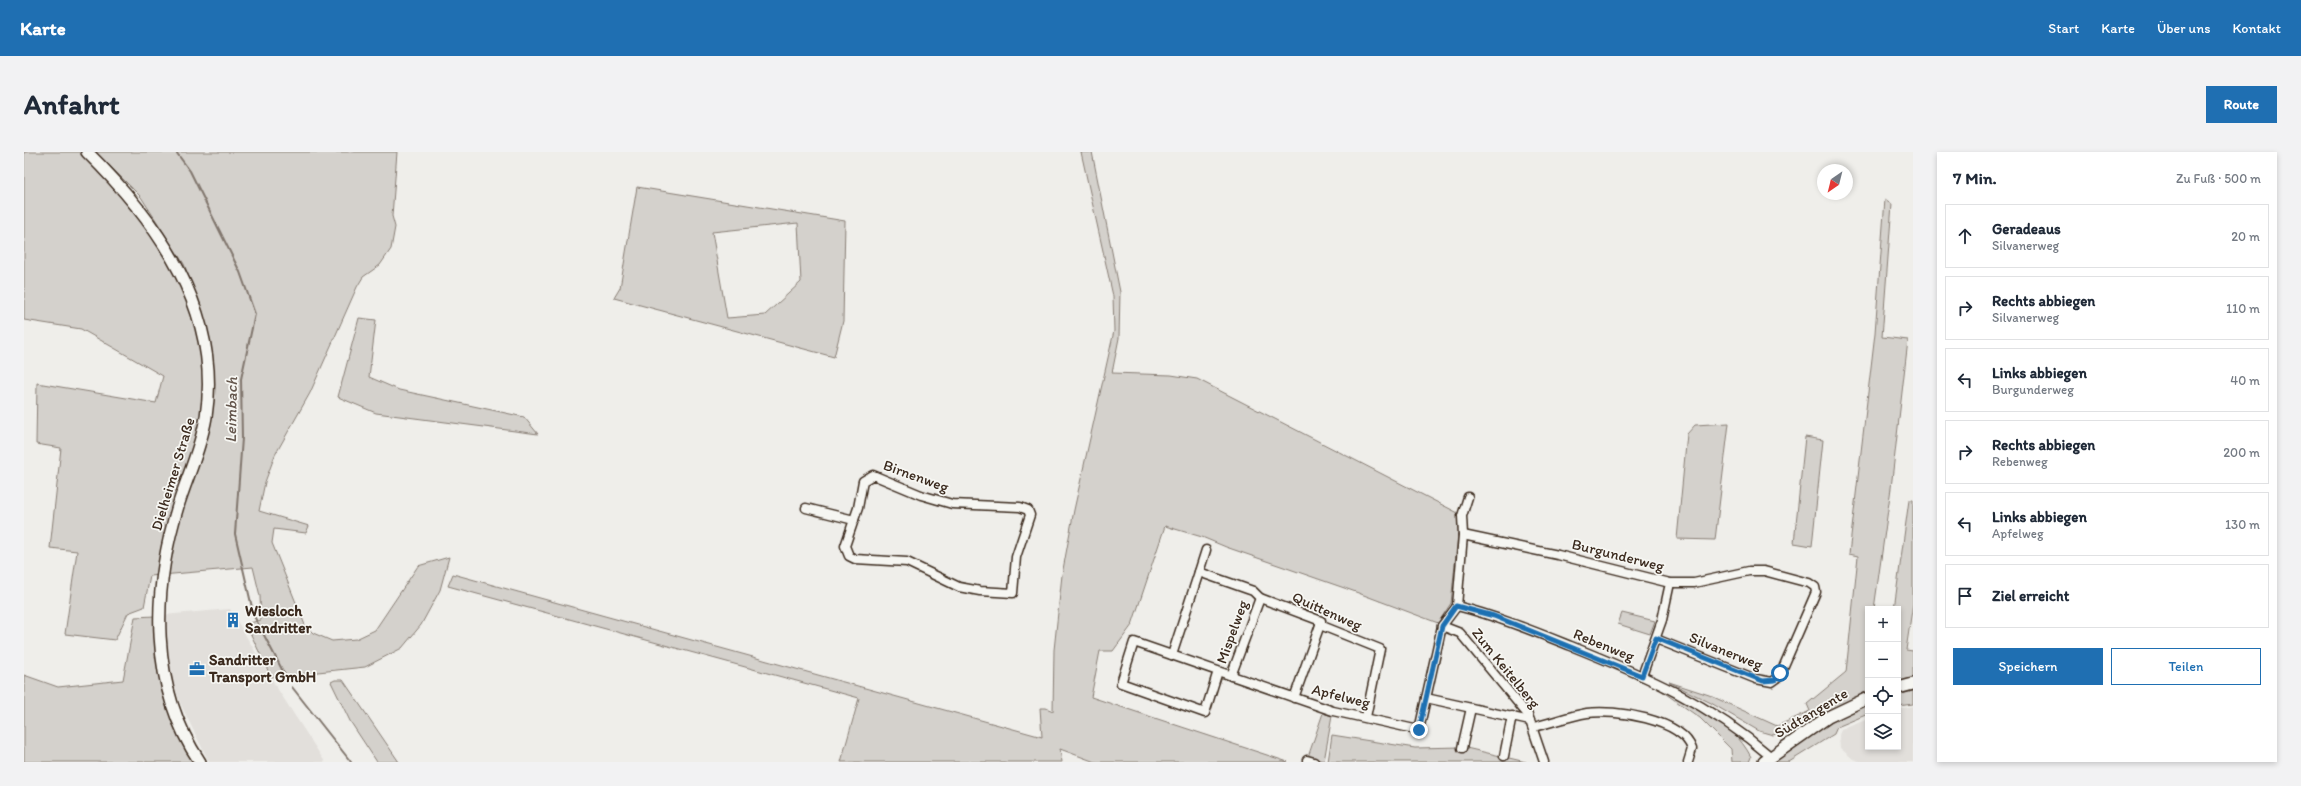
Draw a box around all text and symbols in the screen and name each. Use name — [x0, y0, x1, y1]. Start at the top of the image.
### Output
text: Karte — [20, 17, 66, 40]
text: Start — [2048, 20, 2079, 37]
text: Karte — [2101, 20, 2135, 37]
text: Über uns — [2157, 20, 2210, 37]
text: Kontakt — [2232, 20, 2281, 37]
button: Route — [2206, 86, 2277, 123]
text: Anfahrt — [24, 87, 119, 121]
north arrow — [1817, 164, 1853, 200]
text: 7 Min. — [1953, 168, 1997, 188]
text: Zu Fuß · 500 m — [2176, 171, 2261, 186]
text: Geradeaus — [1992, 220, 2061, 238]
icon: ahead — [1954, 225, 1976, 247]
text: 20 m — [2231, 229, 2260, 244]
text: Silvanerweg — [1992, 238, 2059, 253]
text: Rechts abbiegen — [1992, 292, 2095, 310]
icon: right — [1954, 297, 1976, 319]
text: 110 m — [2226, 301, 2260, 316]
text: Silvanerweg — [1992, 310, 2059, 325]
text: Links abbiegen — [1992, 364, 2087, 382]
icon: left — [1954, 369, 1976, 391]
text: 40 m — [2230, 373, 2260, 388]
water label: Leimbach — [221, 376, 241, 443]
text: Burgunderweg — [1992, 382, 2074, 397]
street label: Dielheimer Straße — [147, 415, 199, 533]
text: Rechts abbiegen — [1992, 436, 2095, 454]
icon: right — [1954, 441, 1976, 463]
text: 200 m — [2223, 445, 2260, 460]
text: Rebenweg — [1992, 454, 2048, 469]
street label: Birnenweg — [881, 456, 951, 496]
text: Links abbiegen — [1992, 508, 2087, 526]
icon: left — [1954, 513, 1976, 535]
text: 130 m — [2225, 517, 2260, 532]
text: Apfelweg — [1992, 526, 2044, 541]
street label: Burgunderweg — [1570, 535, 1666, 575]
icon: arrive — [1954, 585, 1976, 607]
text: Ziel erreicht — [1992, 587, 2069, 605]
street label: Quittenweg — [1289, 588, 1365, 634]
street label: Mispelweg — [1212, 597, 1252, 666]
place label: Wiesloch Sandritter — [245, 602, 312, 637]
map controls — [1865, 606, 1901, 750]
button: + — [1865, 606, 1901, 642]
building icon: Wiesloch Sandritter — [224, 611, 242, 629]
street label: Zum Keitelberg — [1468, 624, 1544, 712]
street label: Rebenweg — [1571, 625, 1637, 665]
street label: Silvanerweg — [1687, 628, 1766, 674]
button: − — [1865, 642, 1901, 678]
button: Speichern — [1953, 648, 2103, 685]
button: Teilen — [2111, 648, 2261, 685]
place label: Sandritter Transport GmbH — [208, 651, 316, 687]
office icon: Sandritter Transport GmbH — [188, 660, 206, 678]
route start — [1771, 664, 1789, 682]
button: locate — [1865, 678, 1901, 714]
street label: Apfelweg — [1310, 680, 1372, 712]
street label: Südtangente — [1771, 684, 1851, 742]
button: layers — [1865, 714, 1901, 750]
route end — [1410, 721, 1428, 739]

